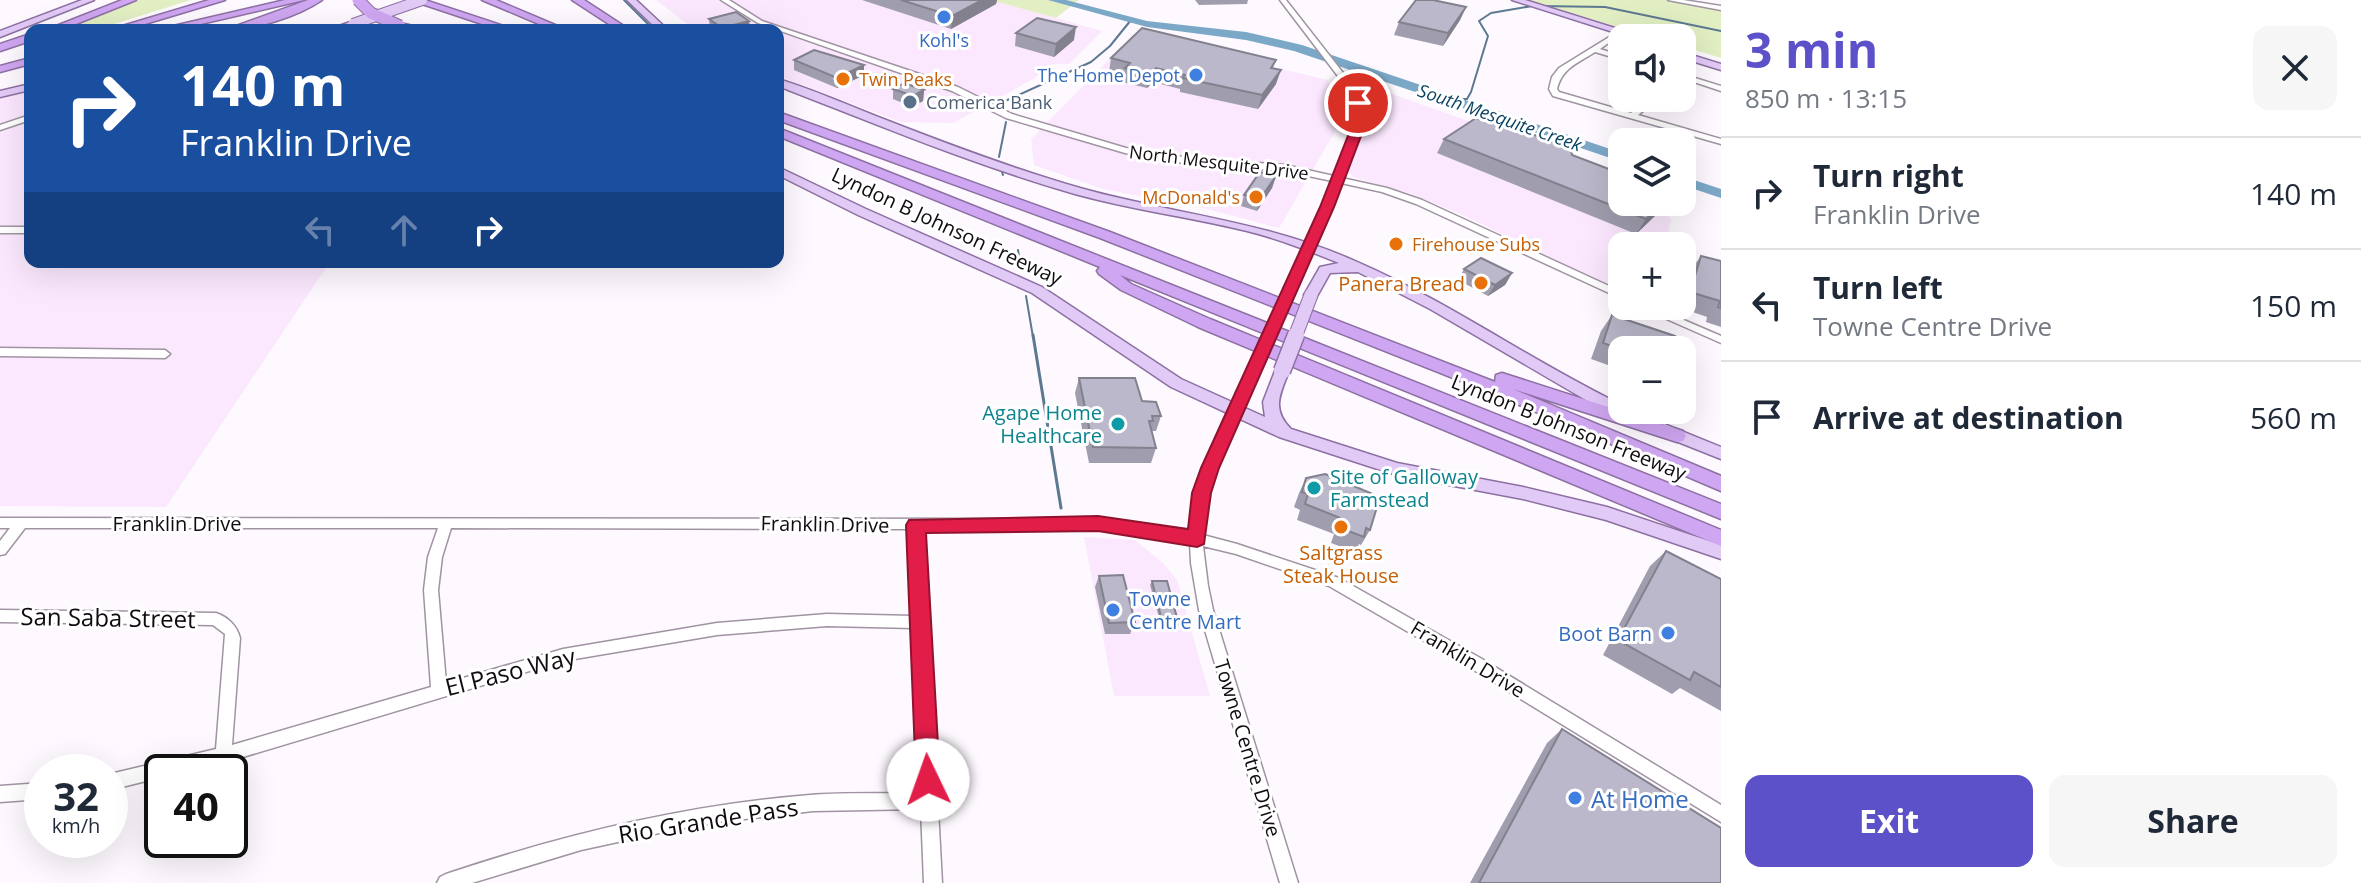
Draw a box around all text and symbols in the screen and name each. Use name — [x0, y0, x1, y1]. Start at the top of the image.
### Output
marker: Kohl's — [935, 8, 953, 26]
text: 3 min — [1745, 17, 1878, 82]
map controls — [1608, 24, 1696, 424]
button: sound — [1608, 24, 1696, 112]
button: close — [2253, 26, 2337, 110]
place label: Kohl's — [919, 28, 969, 52]
text: 140 m — [180, 46, 346, 122]
icon: right — [48, 56, 152, 160]
place label: The Home Depot — [1037, 63, 1180, 87]
marker: The Home Depot — [1187, 66, 1205, 84]
place label: Twin Peaks — [859, 67, 952, 91]
pin — [1324, 69, 1392, 137]
marker: Twin Peaks — [834, 70, 852, 88]
water label: South Mesquite Creek — [1415, 78, 1586, 157]
text: 850 m · 13:15 — [1745, 80, 1907, 116]
icon: arrive — [1336, 81, 1380, 125]
place label: Comerica Bank — [926, 90, 1053, 114]
marker: Comerica Bank — [901, 93, 919, 111]
text: Franklin Drive — [180, 118, 412, 167]
button: layers — [1608, 128, 1696, 216]
street label: North Mesquite Drive — [1128, 139, 1310, 185]
text: Turn right — [1813, 155, 1964, 196]
street label: Lyndon B Johnson Freeway — [827, 161, 1067, 292]
icon: right — [1745, 171, 1789, 215]
text: 140 m — [2250, 173, 2337, 214]
place label: McDonald's — [1142, 185, 1240, 209]
marker: McDonald's — [1247, 188, 1265, 206]
text: Franklin Drive — [1813, 196, 1981, 232]
icon: left — [298, 208, 342, 252]
icon: ahead — [382, 208, 426, 252]
icon: right — [466, 208, 510, 252]
place label: Firehouse Subs — [1412, 232, 1540, 256]
button: + — [1608, 232, 1696, 320]
marker: Firehouse Subs — [1387, 235, 1405, 253]
text: Turn left — [1813, 267, 1943, 308]
place label: Panera Bread — [1338, 270, 1465, 297]
marker: Panera Bread — [1472, 274, 1490, 292]
icon: left — [1745, 283, 1789, 327]
text: 150 m — [2250, 285, 2337, 326]
text: Towne Centre Drive — [1813, 308, 2052, 344]
button: − — [1608, 336, 1696, 424]
street label: Lyndon B Johnson Freeway — [1448, 367, 1691, 487]
icon: arrive — [1745, 395, 1789, 439]
text: Arrive at destination — [1813, 397, 2124, 438]
text: 560 m — [2250, 397, 2337, 438]
place label: Agape Home Healthcare — [982, 399, 1102, 449]
marker: Agape Home Healthcare — [1109, 415, 1127, 433]
place label: Site of Galloway Farmstead — [1330, 463, 1479, 513]
marker: Site of Galloway Farmstead — [1305, 479, 1323, 497]
street label: Franklin Drive — [760, 509, 890, 539]
street label: Franklin Drive — [113, 510, 241, 537]
marker: Saltgrass Steak House — [1332, 518, 1350, 536]
place label: Saltgrass Steak House — [1283, 539, 1399, 589]
place label: Towne Centre Mart — [1129, 585, 1241, 635]
street label: San Saba Street — [20, 599, 196, 635]
marker: Towne Centre Mart — [1104, 601, 1122, 619]
street label: Franklin Drive — [1406, 614, 1530, 704]
place label: Boot Barn — [1558, 620, 1652, 647]
marker: Boot Barn — [1659, 624, 1677, 642]
street label: El Paso Way — [441, 639, 579, 703]
street label: Towne Centre Drive — [1208, 656, 1288, 840]
position arrow — [886, 738, 970, 822]
speed limit sign: 40 — [144, 754, 248, 858]
text: 32 — [53, 768, 99, 823]
button: Exit — [1745, 775, 2033, 867]
button: Share — [2049, 775, 2337, 867]
place label: At Home — [1591, 782, 1689, 815]
street label: Rio Grande Pass — [616, 789, 800, 851]
marker: At Home — [1566, 789, 1584, 807]
text: km/h — [52, 812, 100, 839]

